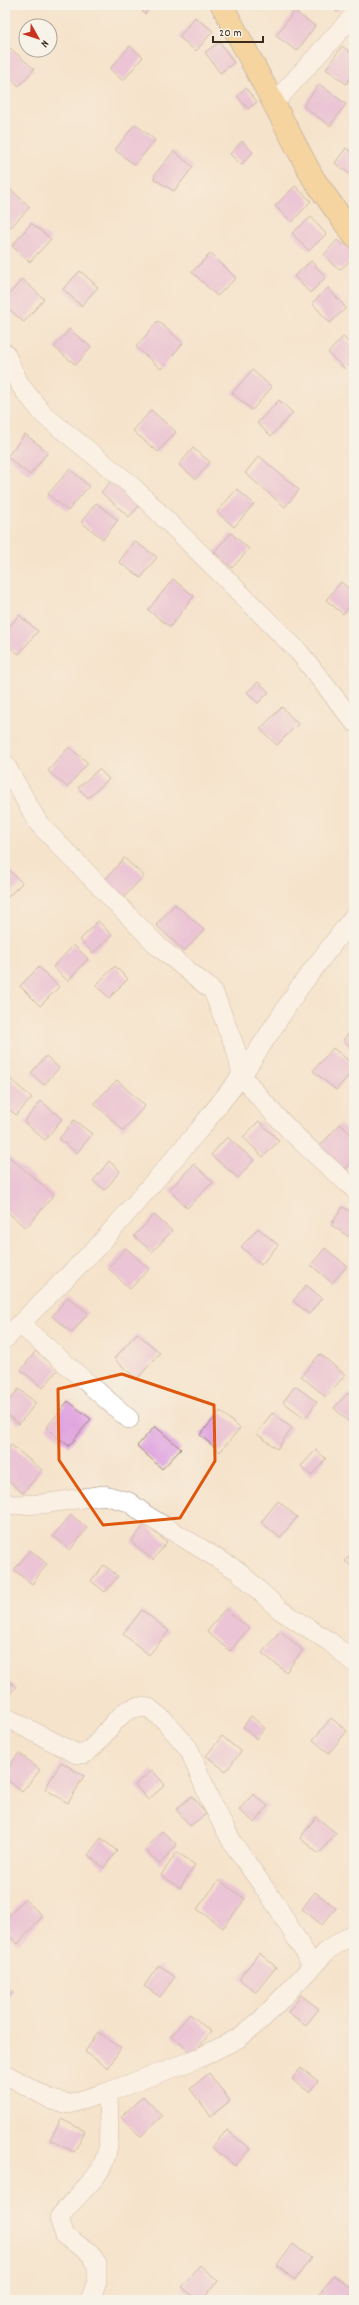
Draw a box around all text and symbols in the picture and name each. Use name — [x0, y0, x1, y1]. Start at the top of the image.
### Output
north arrow — [18, 18, 58, 58]
scale bar — [213, 18, 263, 44]
text: 20 m — [219, 25, 242, 42]
text: N — [36, 36, 52, 51]

